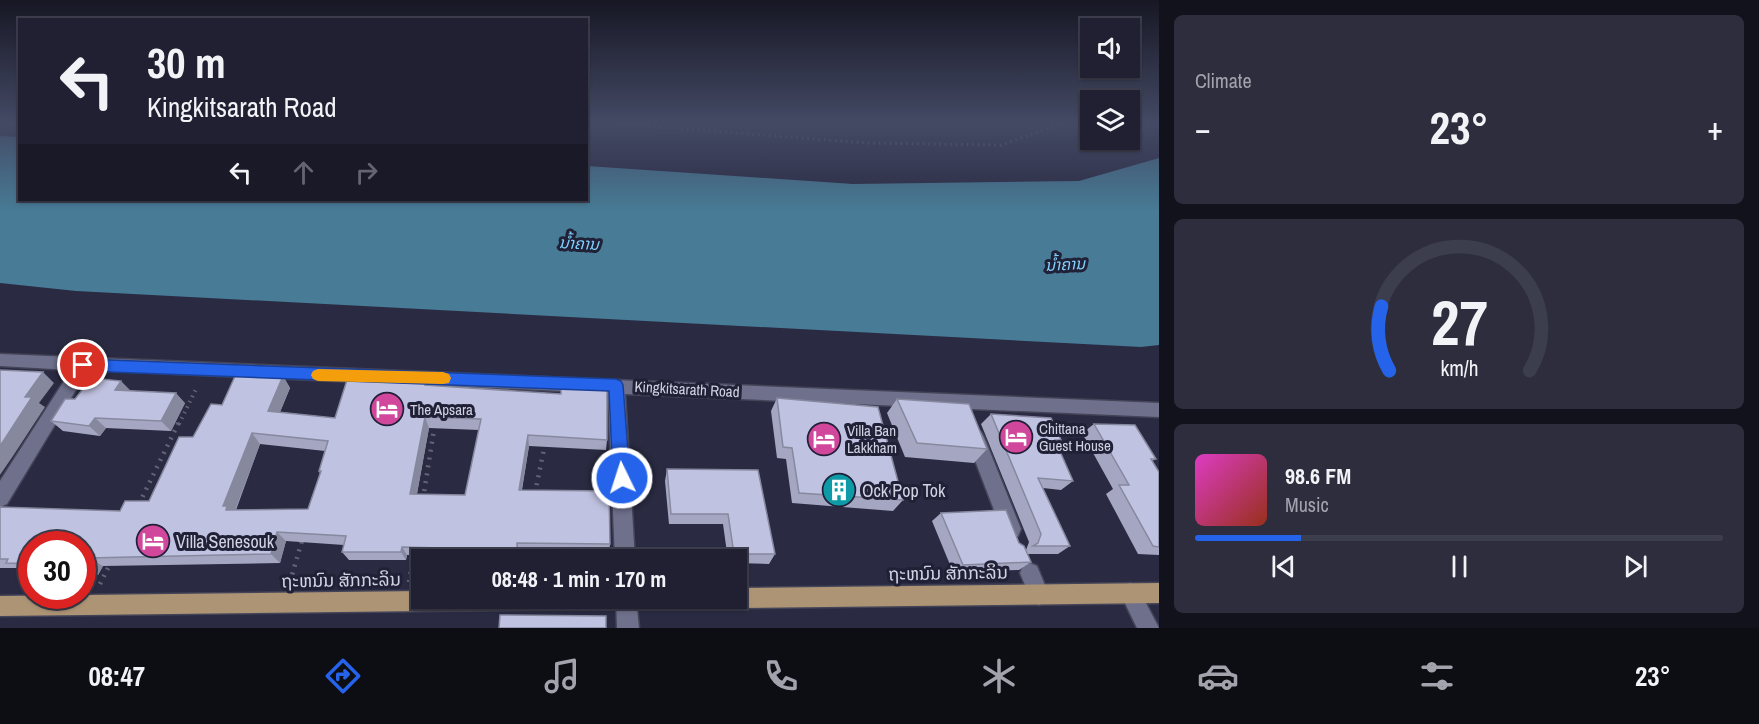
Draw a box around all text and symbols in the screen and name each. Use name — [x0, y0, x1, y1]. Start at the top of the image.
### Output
map controls — [1080, 18, 1140, 150]
button: sound — [1080, 18, 1140, 78]
text: 30 m — [147, 35, 226, 91]
icon: left — [48, 42, 126, 120]
text: Climate — [1195, 67, 1252, 94]
text: Kingkitsarath Road — [147, 89, 337, 125]
button: layers — [1080, 90, 1140, 150]
text: 23° — [1429, 97, 1489, 158]
text: − — [1195, 106, 1211, 150]
text: + — [1707, 106, 1723, 150]
icon: left — [224, 156, 257, 189]
icon: ahead — [287, 156, 320, 189]
icon: right — [350, 156, 383, 189]
water label: ນ້ຳຄານ — [559, 230, 601, 255]
water label: ນ້ຳຄານ — [1044, 251, 1087, 276]
text: 27 — [1431, 280, 1487, 364]
pin — [57, 339, 108, 390]
icon: arrive — [66, 348, 99, 381]
text: km/h — [1440, 354, 1478, 383]
street label: Kingkitsarath Road — [634, 376, 740, 402]
hotel icon: The Apsara — [369, 391, 405, 427]
place label: The Apsara — [410, 399, 473, 420]
place label: Chittana Guest House — [1039, 418, 1111, 456]
hotel icon: Chittana Guest House — [998, 419, 1034, 455]
place label: Villa Ban Lakkham — [847, 420, 897, 458]
hotel icon: Villa Ban Lakkham — [806, 421, 842, 457]
position arrow — [590, 446, 654, 510]
text: 98.6 FM — [1285, 461, 1351, 491]
building icon: Ock Pop Tok — [821, 472, 857, 508]
place label: Ock Pop Tok — [862, 478, 946, 503]
text: Music — [1285, 491, 1329, 518]
hotel icon: Villa Senesouk — [135, 523, 171, 559]
place label: Villa Senesouk — [176, 529, 275, 554]
speed limit sign: 30 — [18, 531, 96, 609]
icon: previous — [1267, 550, 1300, 583]
icon: pause — [1443, 550, 1476, 583]
icon: next — [1619, 550, 1652, 583]
street label: ຖະຫນົນ ສັກກະລິນ — [888, 559, 1008, 587]
text: 08:48 · 1 min · 170 m — [492, 564, 666, 594]
street label: ຖະຫນົນ ສັກກະລິນ — [281, 566, 401, 594]
icon: directions — [322, 655, 364, 697]
icon: music — [541, 655, 583, 697]
icon: phone — [760, 655, 802, 697]
icon: climate — [978, 655, 1020, 697]
icon: car — [1197, 655, 1239, 697]
icon: filters — [1416, 655, 1458, 697]
text: 08:47 — [88, 658, 145, 694]
text: 23° — [1635, 658, 1671, 694]

